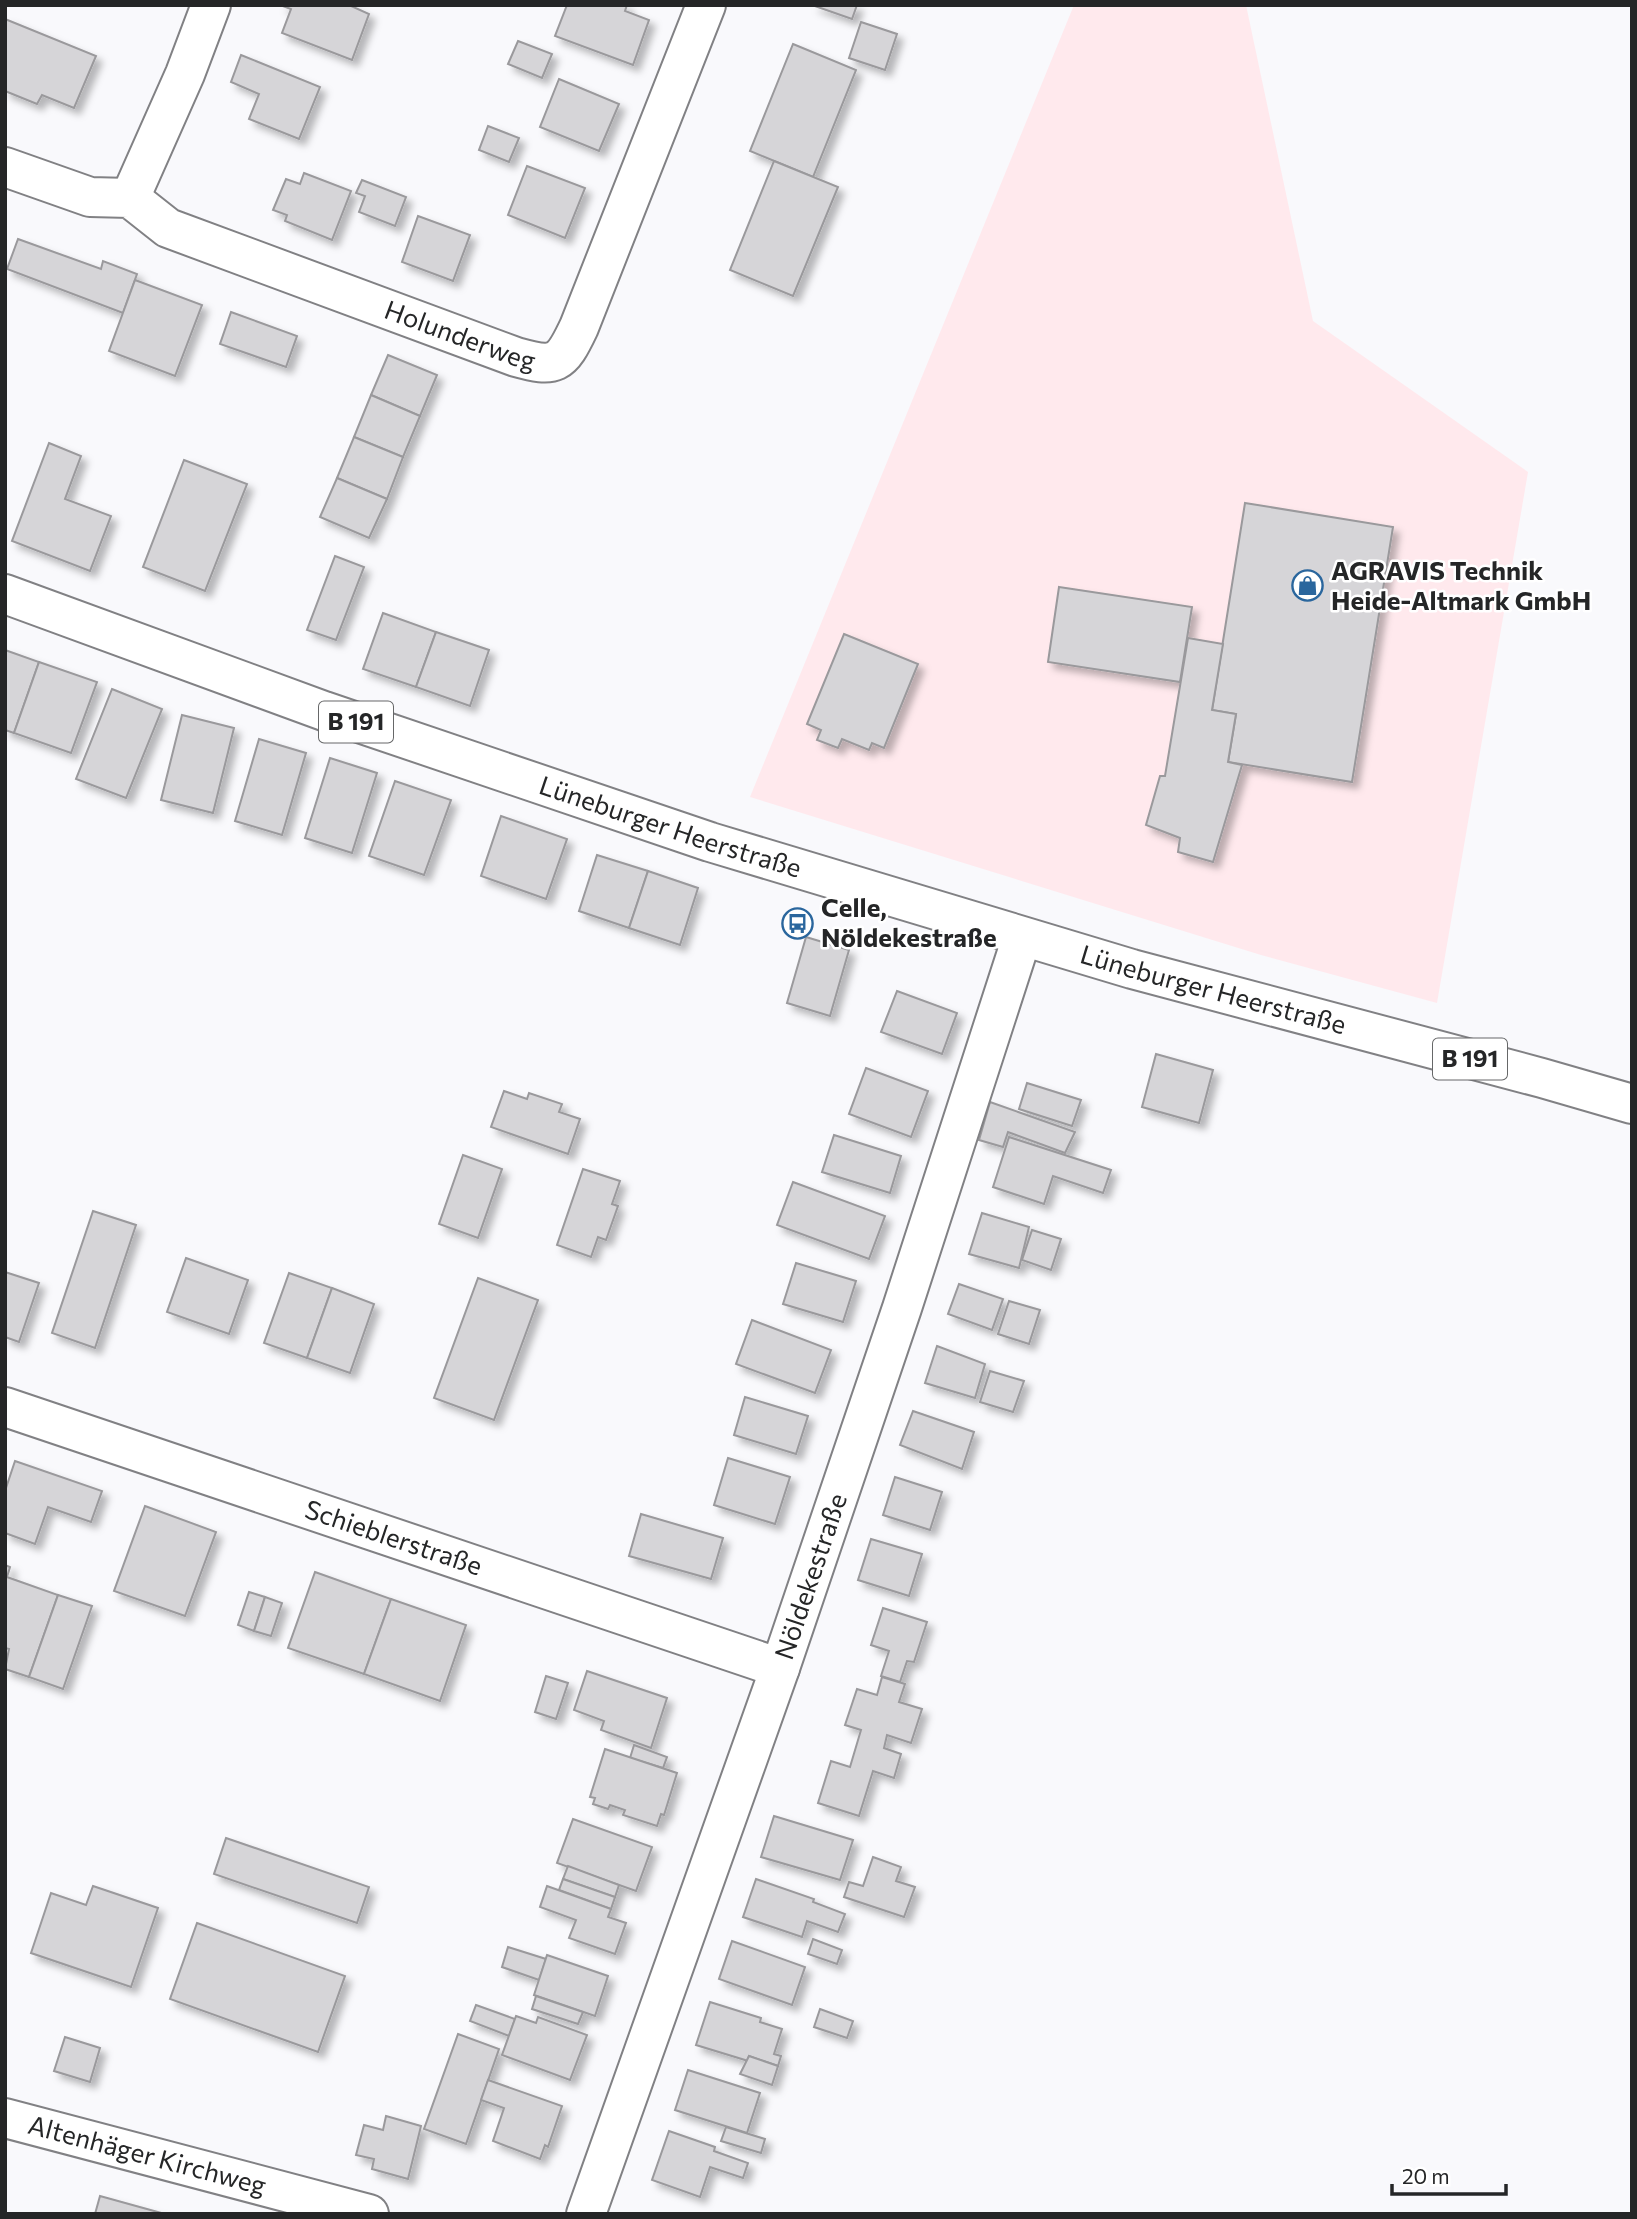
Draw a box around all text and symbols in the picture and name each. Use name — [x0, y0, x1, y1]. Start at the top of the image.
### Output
street label: Holunderweg — [381, 293, 539, 375]
place label: AGRAVIS Technik Heide-Altmark GmbH — [1331, 554, 1591, 615]
shop icon: AGRAVIS Technik Heide-Altmark GmbH — [1291, 569, 1325, 603]
road number: B 191 — [319, 702, 393, 742]
street label: Lüneburger Heerstraße — [536, 768, 805, 883]
place label: Celle, Nöldekestraße — [821, 891, 997, 952]
bus stop icon: Celle, Nöldekestraße — [781, 906, 815, 940]
street label: Lüneburger Heerstraße — [1077, 937, 1350, 1039]
road number: B 191 — [1433, 1038, 1507, 1079]
street label: Nöldekestraße — [767, 1489, 852, 1663]
street label: Schieblerstraße — [302, 1492, 487, 1581]
street label: Altenhäger Kirchweg — [25, 2108, 270, 2200]
scale bar — [1392, 2152, 1506, 2196]
text: 20 m — [1402, 2163, 1450, 2188]

